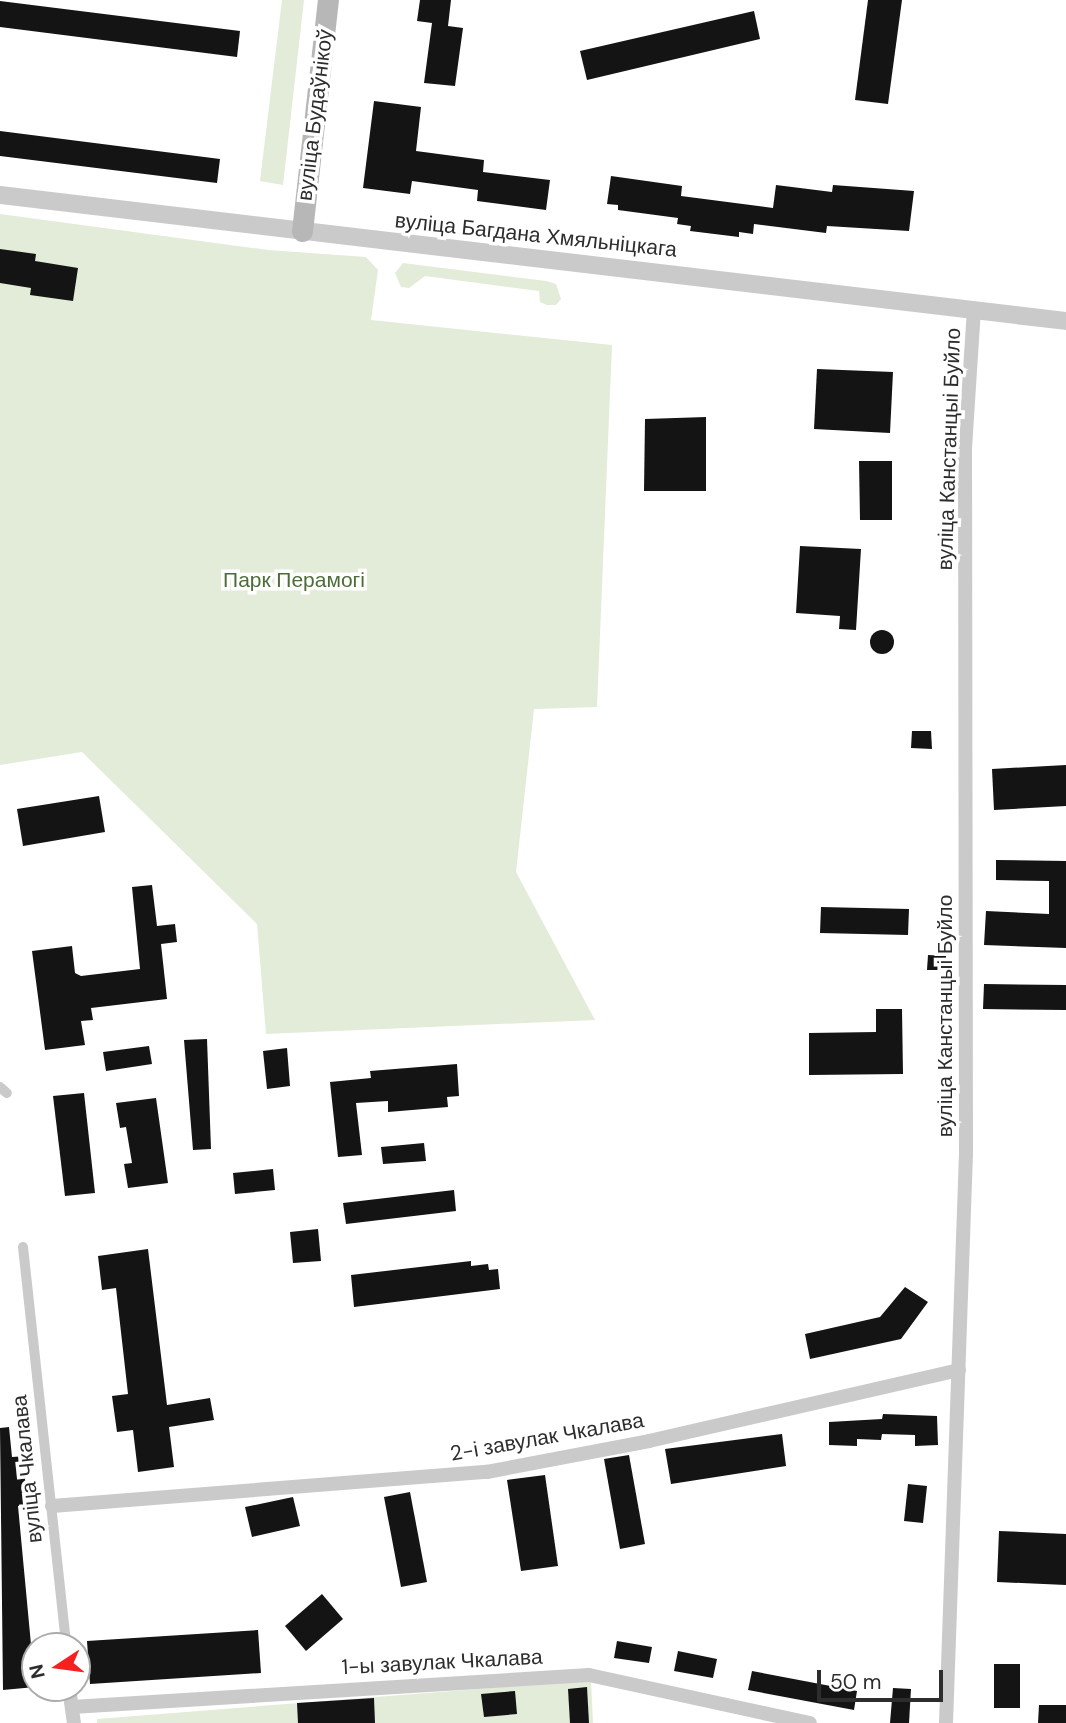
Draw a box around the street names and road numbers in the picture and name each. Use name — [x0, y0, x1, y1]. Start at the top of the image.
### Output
street label: вуліца Будаўнікоў — [292, 28, 338, 202]
street label: вуліца Багдана Хмяльніцкага — [394, 208, 678, 262]
street label: вуліца Канстанцыі Буйло — [932, 327, 966, 571]
street label: вуліца Канстанцыі Буйло — [932, 895, 958, 1137]
street label: вуліца Чкалава — [7, 1394, 47, 1544]
street label: 2-і завулак Чкалава — [448, 1408, 646, 1466]
street label: 1-ы завулак Чкалава — [341, 1644, 543, 1680]

